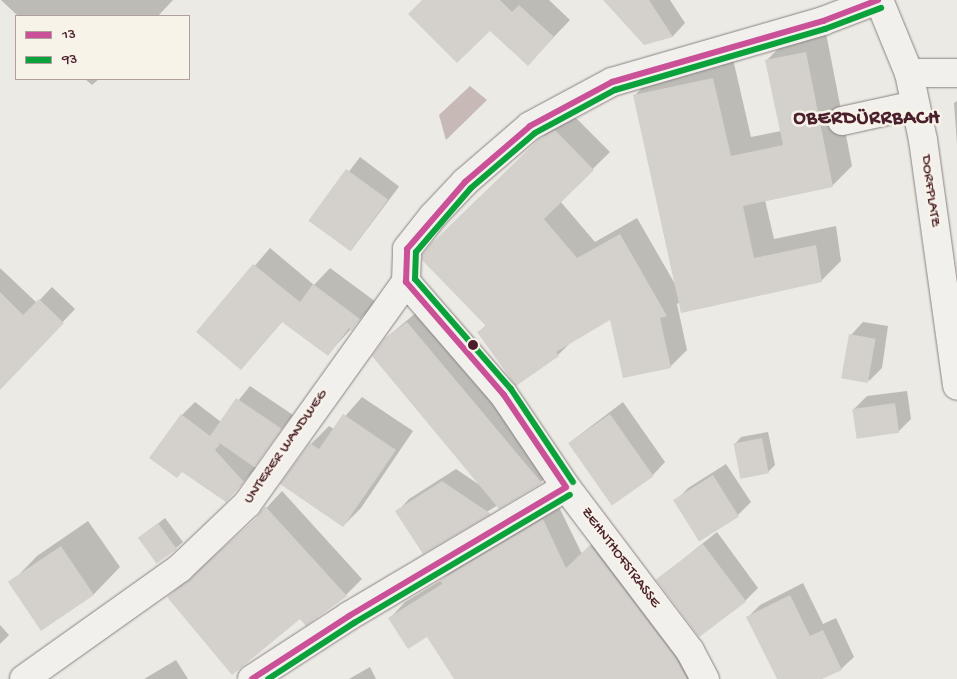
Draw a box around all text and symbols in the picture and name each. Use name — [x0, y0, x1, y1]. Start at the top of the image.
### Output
legend — [15, 15, 190, 80]
text: 13 — [62, 26, 76, 44]
text: 93 — [62, 51, 77, 69]
district label: OBERDÜRRBACH — [792, 107, 942, 131]
street label: DORFPLATZ — [916, 154, 944, 228]
unlabelled marker — [468, 340, 478, 350]
street label: UNTERER WANDWEG — [240, 387, 332, 507]
street label: ZEHNTHOFSTRASSE — [576, 504, 664, 612]

